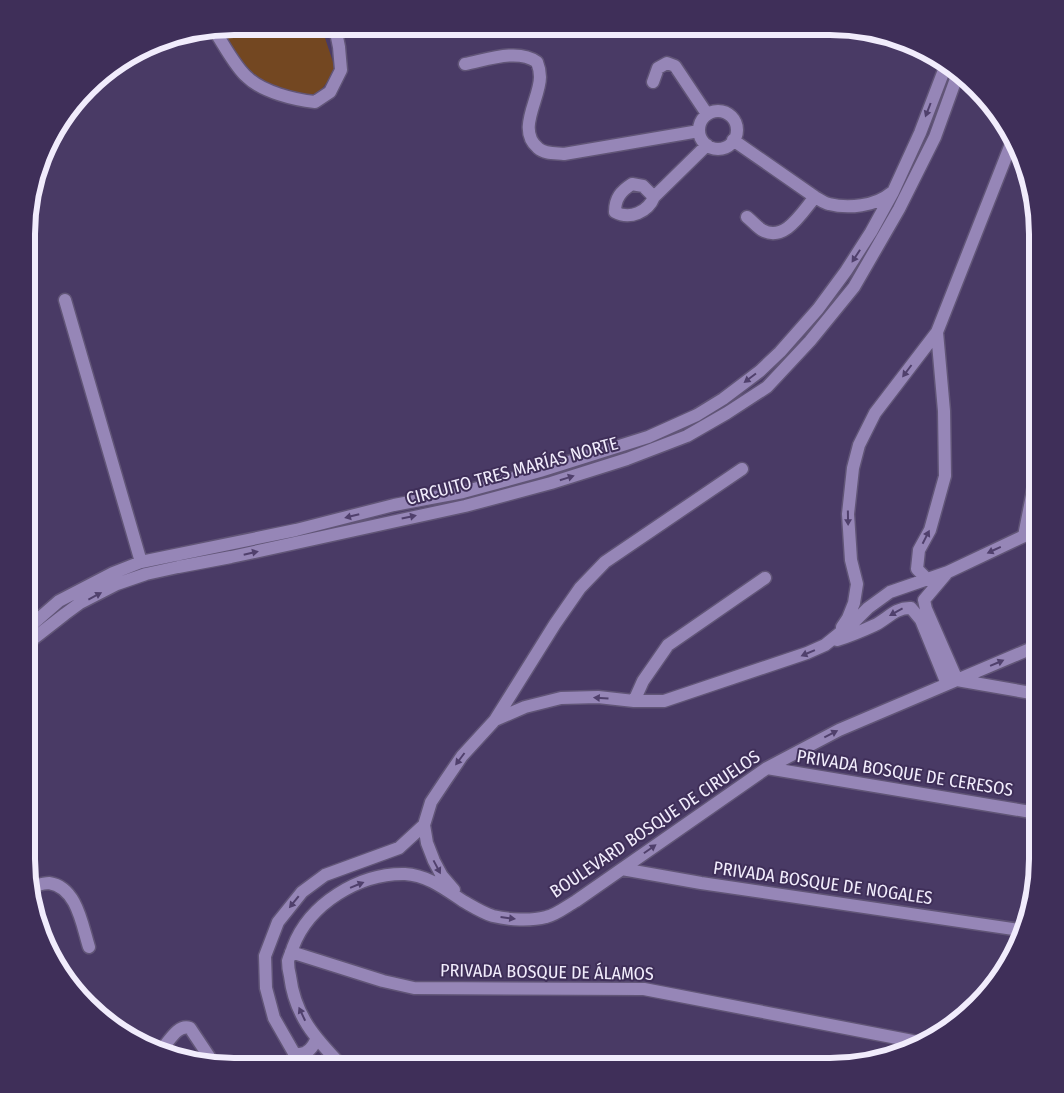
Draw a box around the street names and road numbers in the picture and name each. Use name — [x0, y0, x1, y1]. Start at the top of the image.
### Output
street label: CIRCUITO TRES MARÍAS NORTE — [403, 431, 620, 510]
street label: BOULEVARD BOSQUE DE CIRUELOS — [546, 745, 764, 903]
street label: PRIVADA BOSQUE DE CERESOS — [795, 745, 1015, 801]
street label: PRIVADA BOSQUE DE NOGALES — [712, 857, 934, 909]
street label: PRIVADA BOSQUE DE ÁLAMOS — [440, 958, 654, 985]

